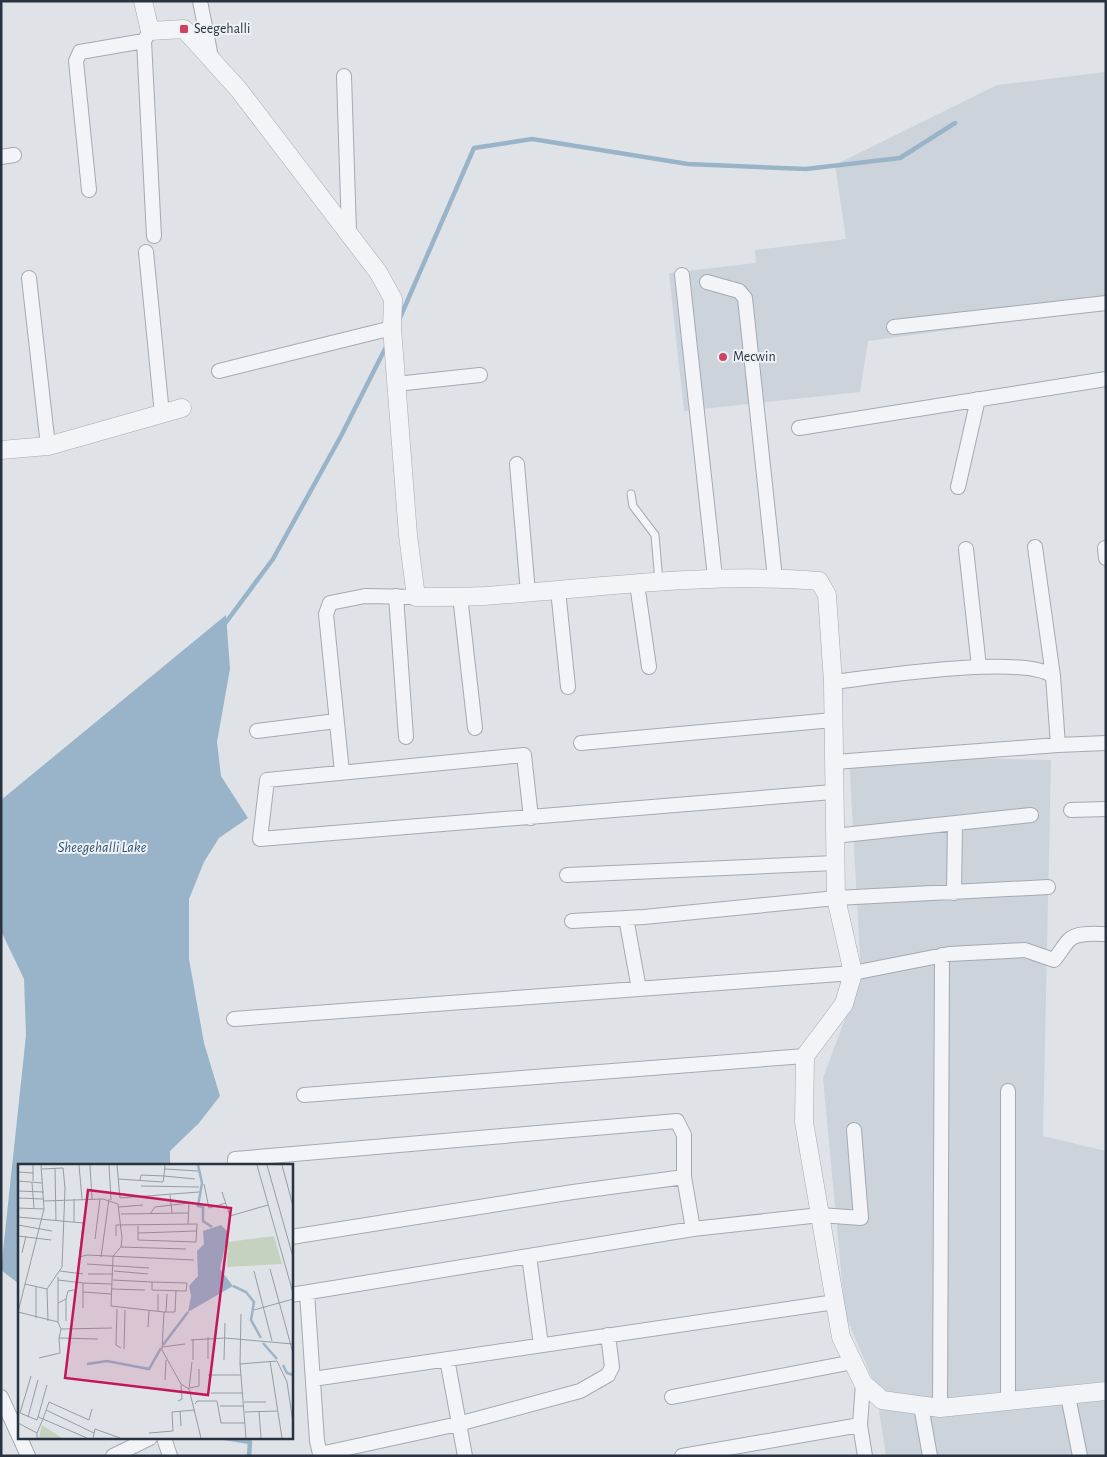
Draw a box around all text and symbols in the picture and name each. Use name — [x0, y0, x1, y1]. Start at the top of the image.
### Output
place label: Seegehalli — [194, 22, 250, 36]
marker: Seegehalli — [178, 23, 190, 35]
place label: Mecwin — [733, 350, 776, 364]
marker: Mecwin — [717, 351, 729, 363]
water label: Sheegehalli Lake — [58, 840, 147, 855]
inset map — [18, 1164, 292, 1440]

